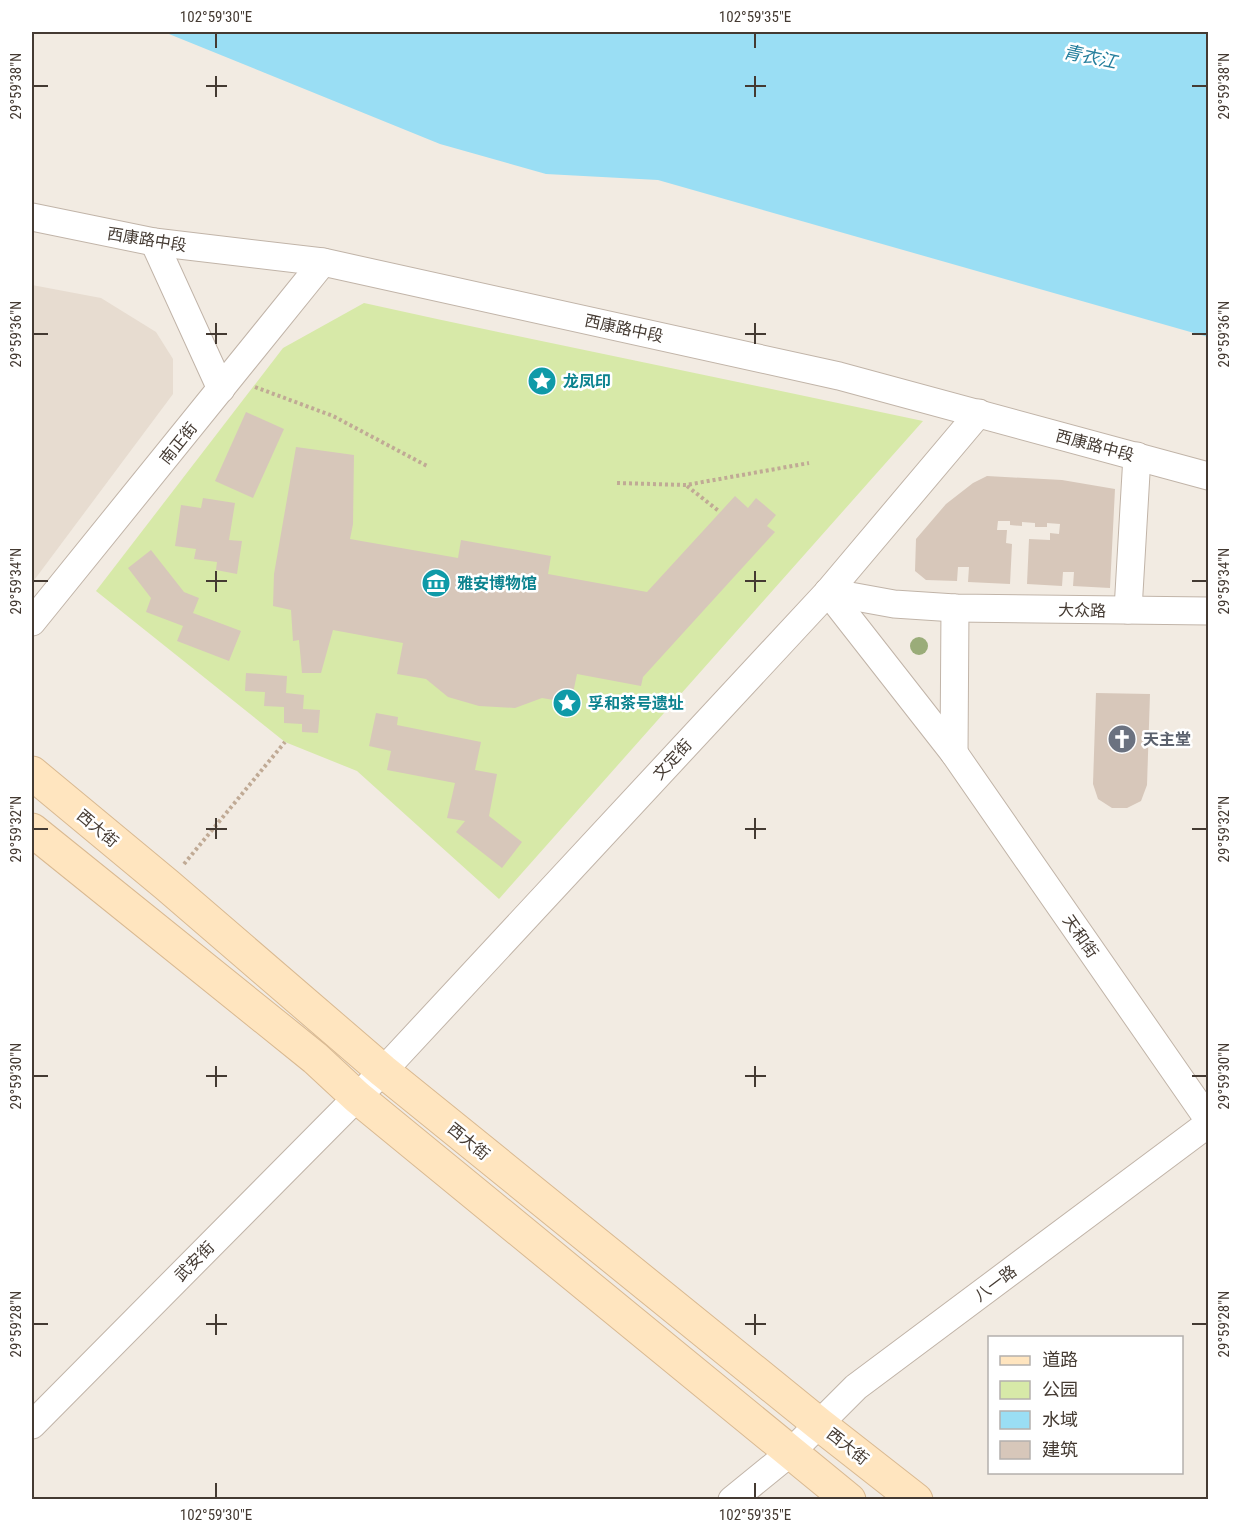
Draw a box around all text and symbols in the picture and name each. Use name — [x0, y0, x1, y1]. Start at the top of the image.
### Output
text: 102°59'30"E — [180, 8, 252, 26]
text: 102°59'35"E — [719, 8, 791, 26]
water label: 青衣江 — [1062, 41, 1121, 73]
text: 29°59'38"N — [7, 53, 25, 119]
text: 29°59'38"N — [1215, 53, 1233, 119]
street label: 西康路中段 — [106, 224, 188, 255]
text: 29°59'36"N — [7, 301, 25, 367]
text: 29°59'36"N — [1215, 301, 1233, 367]
street label: 西康路中段 — [583, 311, 665, 346]
place icon: 龙凤印 — [526, 365, 558, 397]
place label: 龙凤印 — [563, 372, 611, 391]
street label: 南正街 — [156, 419, 201, 468]
street label: 西康路中段 — [1054, 426, 1136, 465]
text: 29°59'34"N — [7, 548, 25, 614]
text: 29°59'34"N — [1215, 548, 1233, 614]
museum icon: 雅安博物馆 — [420, 567, 452, 599]
place label: 雅安博物馆 — [457, 574, 537, 593]
street label: 大众路 — [1058, 601, 1106, 620]
place icon: 孚和茶号遗址 — [551, 687, 583, 719]
place label: 孚和茶号遗址 — [588, 694, 684, 713]
church icon: 天主堂 — [1106, 723, 1138, 755]
place label: 天主堂 — [1143, 730, 1191, 749]
street label: 文定街 — [649, 735, 696, 783]
text: 29°59'32"N — [7, 796, 25, 862]
text: 29°59'32"N — [1215, 796, 1233, 862]
street label: 西大街 — [73, 806, 122, 851]
street label: 天和街 — [1059, 911, 1102, 961]
text: 29°59'30"N — [7, 1043, 25, 1109]
text: 29°59'30"N — [1215, 1043, 1233, 1109]
street label: 西大街 — [444, 1119, 493, 1164]
street label: 武安街 — [171, 1238, 218, 1285]
street label: 八一路 — [970, 1261, 1020, 1305]
text: 29°59'28"N — [7, 1291, 25, 1357]
text: 29°59'28"N — [1215, 1291, 1233, 1357]
legend — [988, 1336, 1183, 1474]
text: 道路 — [1042, 1349, 1078, 1370]
text: 公园 — [1042, 1379, 1078, 1400]
text: 水域 — [1042, 1409, 1078, 1430]
street label: 西大街 — [823, 1424, 872, 1469]
text: 建筑 — [1042, 1439, 1078, 1460]
text: 102°59'30"E — [180, 1506, 252, 1524]
text: 102°59'35"E — [719, 1506, 791, 1524]

